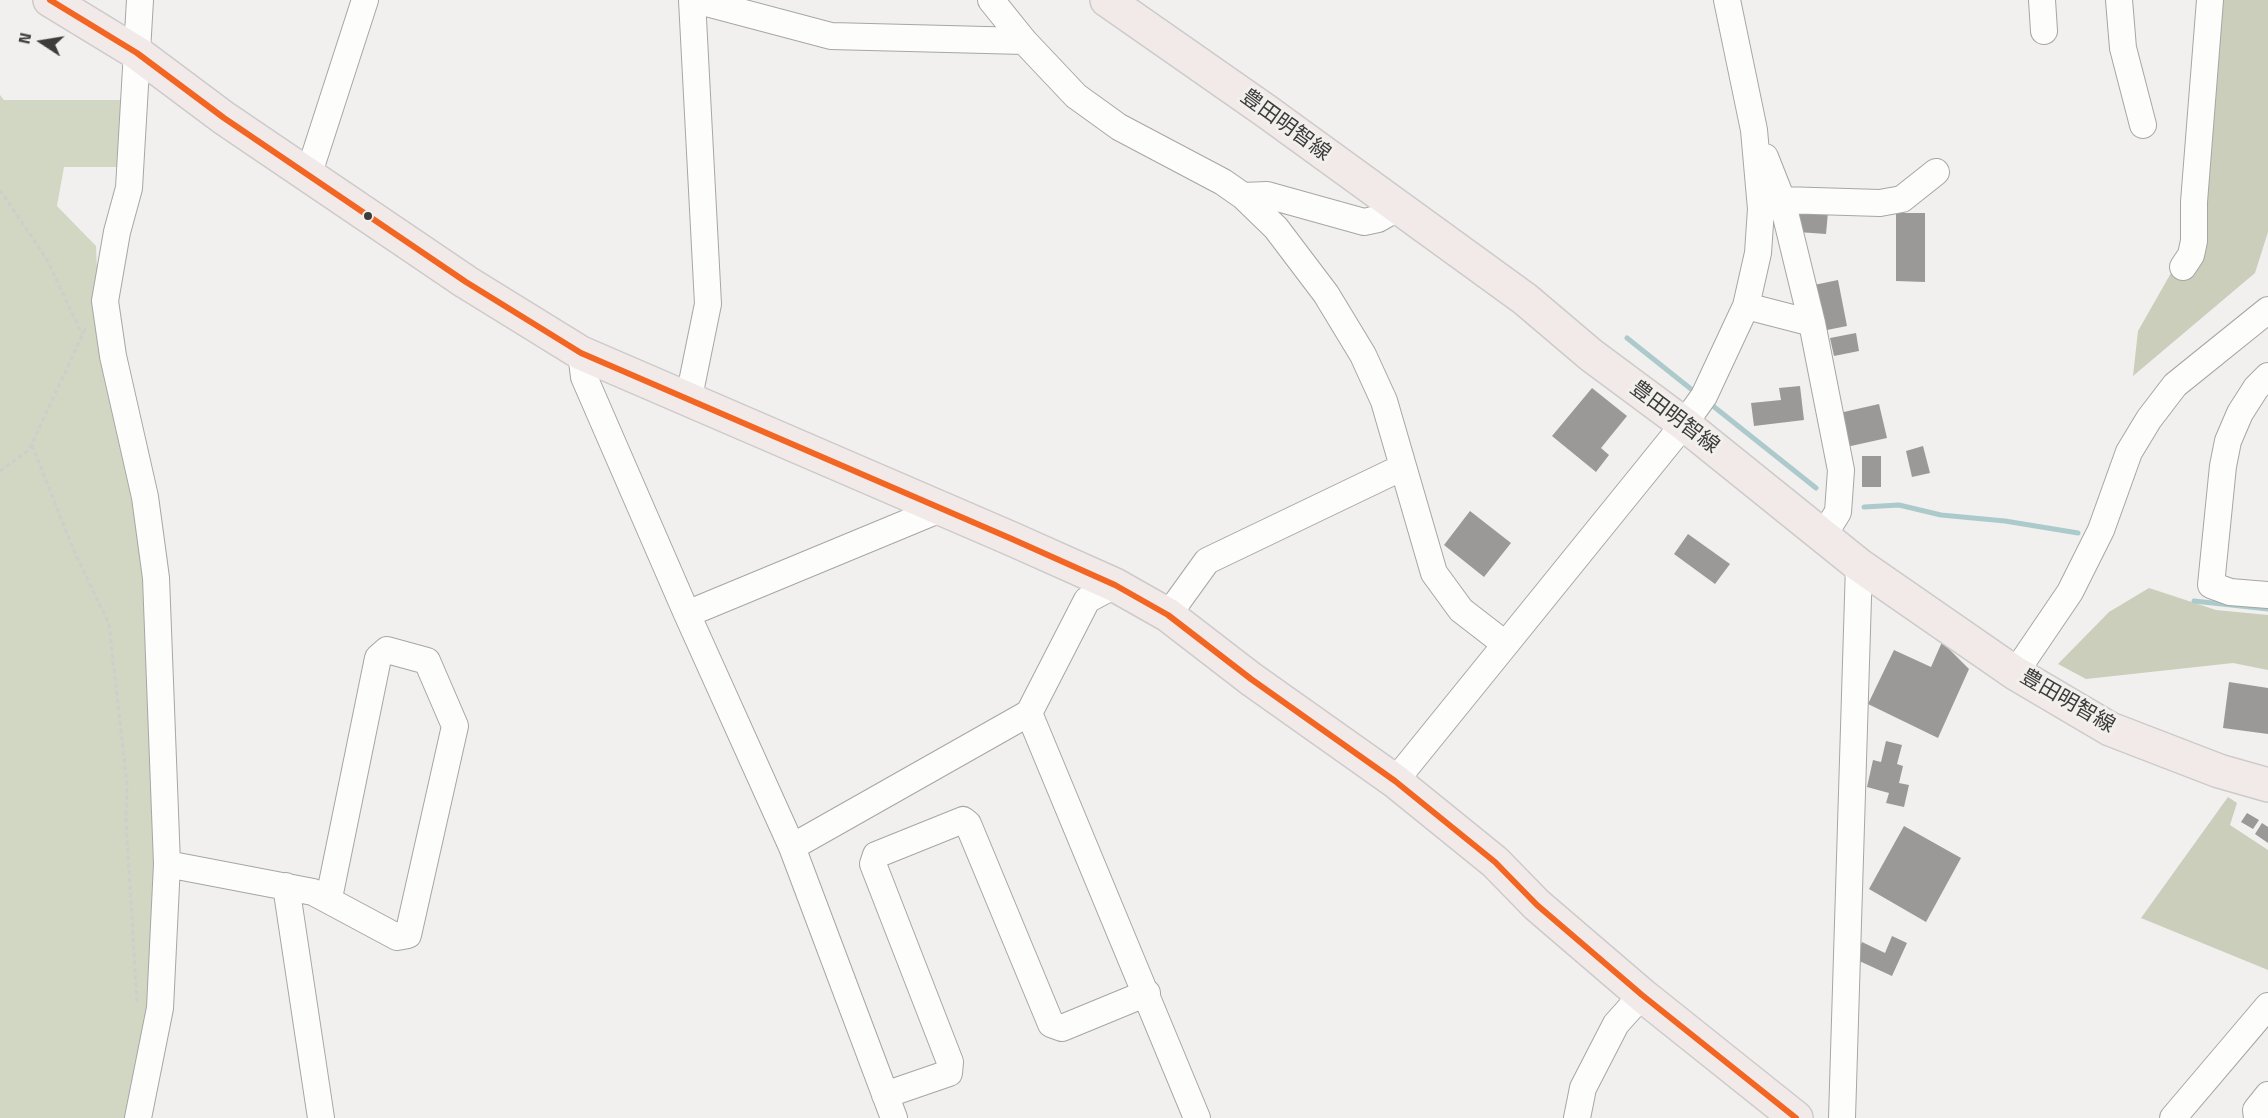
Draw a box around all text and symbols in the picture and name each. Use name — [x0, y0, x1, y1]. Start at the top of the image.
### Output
north arrow — [12, 12, 72, 72]
text: N — [12, 30, 37, 46]
street label: 豊田明智線 — [1235, 85, 1335, 167]
unlabelled marker — [362, 210, 374, 222]
street label: 豊田明智線 — [1624, 376, 1724, 460]
street label: 豊田明智線 — [2015, 665, 2119, 739]

